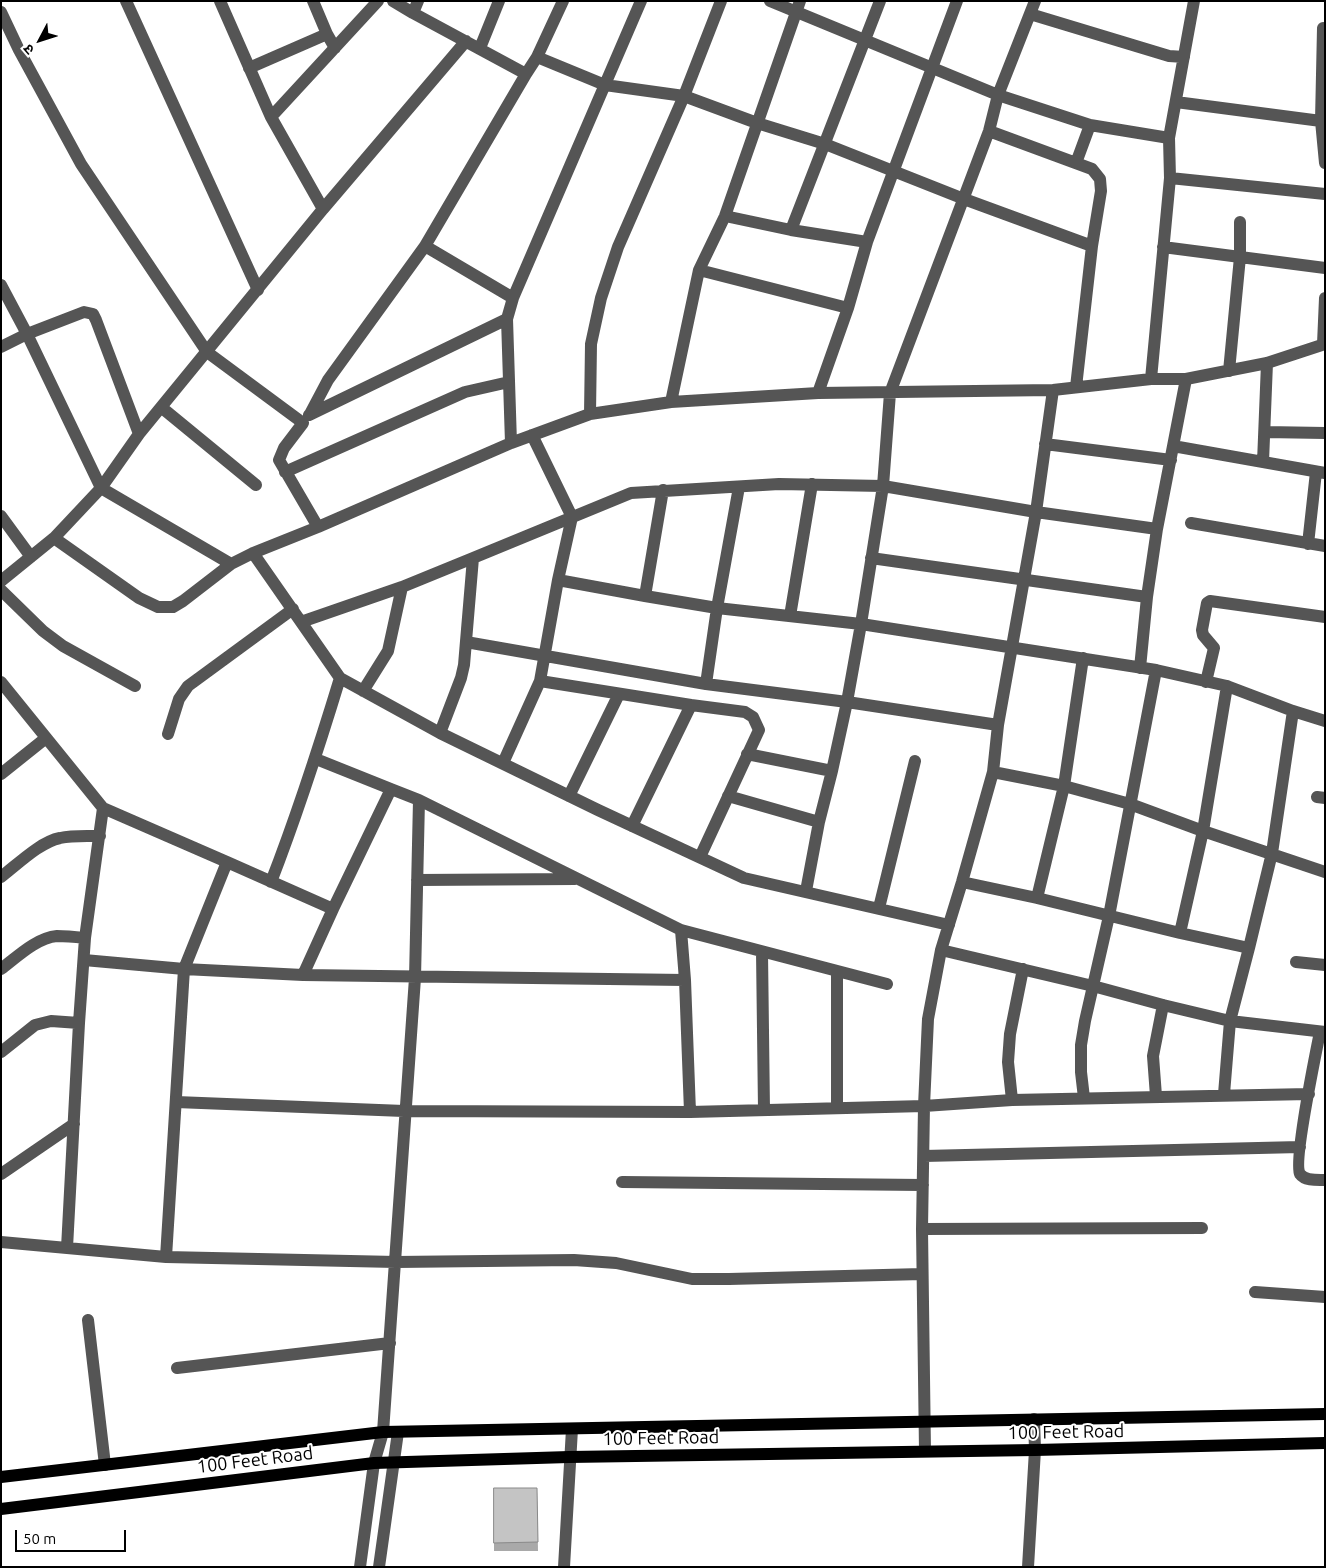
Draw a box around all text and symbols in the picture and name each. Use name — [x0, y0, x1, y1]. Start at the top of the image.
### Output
north arrow — [15, 15, 65, 65]
text: उ — [20, 41, 37, 58]
street label: 100 Feet Road — [1008, 1420, 1124, 1444]
street label: 100 Feet Road — [603, 1426, 719, 1450]
street label: 100 Feet Road — [196, 1442, 314, 1478]
scale bar — [18, 1520, 129, 1552]
text: 50 m — [23, 1530, 56, 1547]

